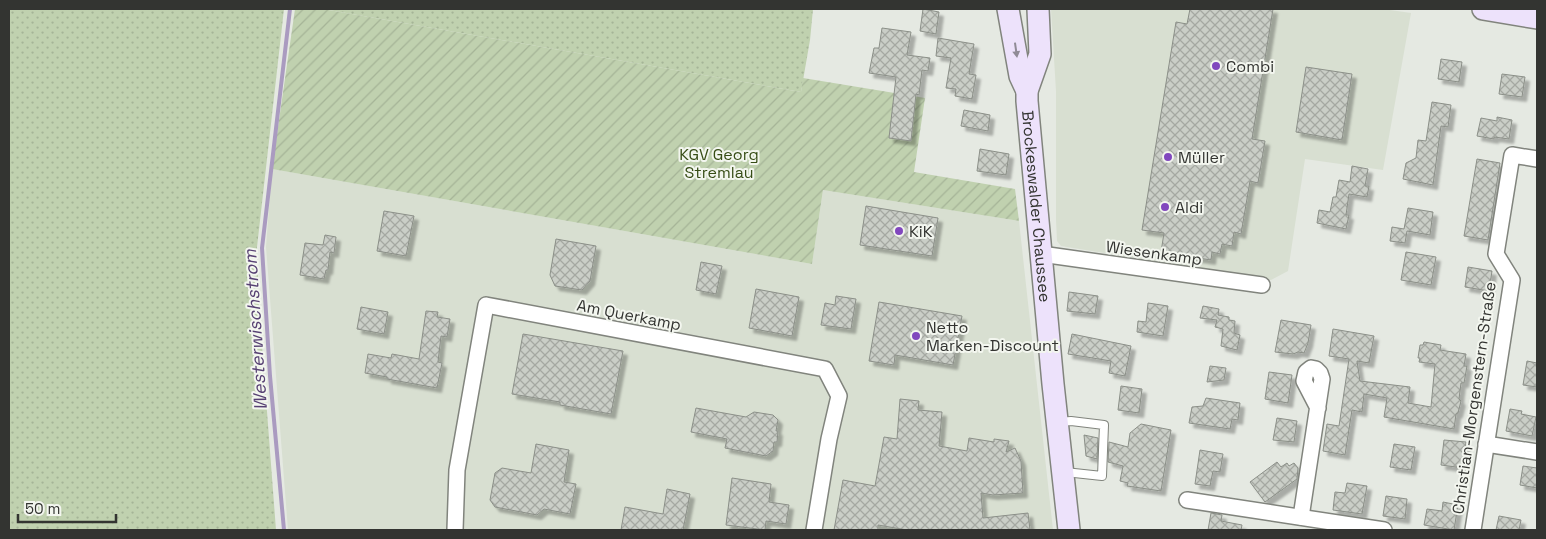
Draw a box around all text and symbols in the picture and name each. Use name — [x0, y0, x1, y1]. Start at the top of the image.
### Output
one-way arrow — [1013, 43, 1021, 59]
place label: Combi — [1226, 56, 1274, 77]
marker: Combi — [1210, 60, 1222, 72]
street label: Brockeswalder Chaussee — [1017, 110, 1056, 303]
park label: KGV Georg Stremlau — [679, 144, 759, 183]
place label: Müller — [1178, 147, 1225, 168]
marker: Müller — [1162, 151, 1174, 163]
place label: Aldi — [1175, 197, 1203, 218]
marker: Aldi — [1159, 201, 1171, 213]
place label: KiK — [909, 221, 933, 242]
marker: KiK — [893, 225, 905, 237]
street label: Wiesenkamp — [1105, 236, 1203, 270]
water label: Westerwischstrom — [238, 248, 272, 411]
street label: Christian-Morgenstern-Straße — [1447, 280, 1501, 516]
street label: Am Querkamp — [575, 295, 683, 335]
place label: Netto Marken-Discount — [926, 317, 1059, 356]
marker: Netto Marken-Discount — [910, 330, 922, 342]
scale bar — [18, 492, 115, 524]
text: 50 m — [25, 499, 60, 518]

